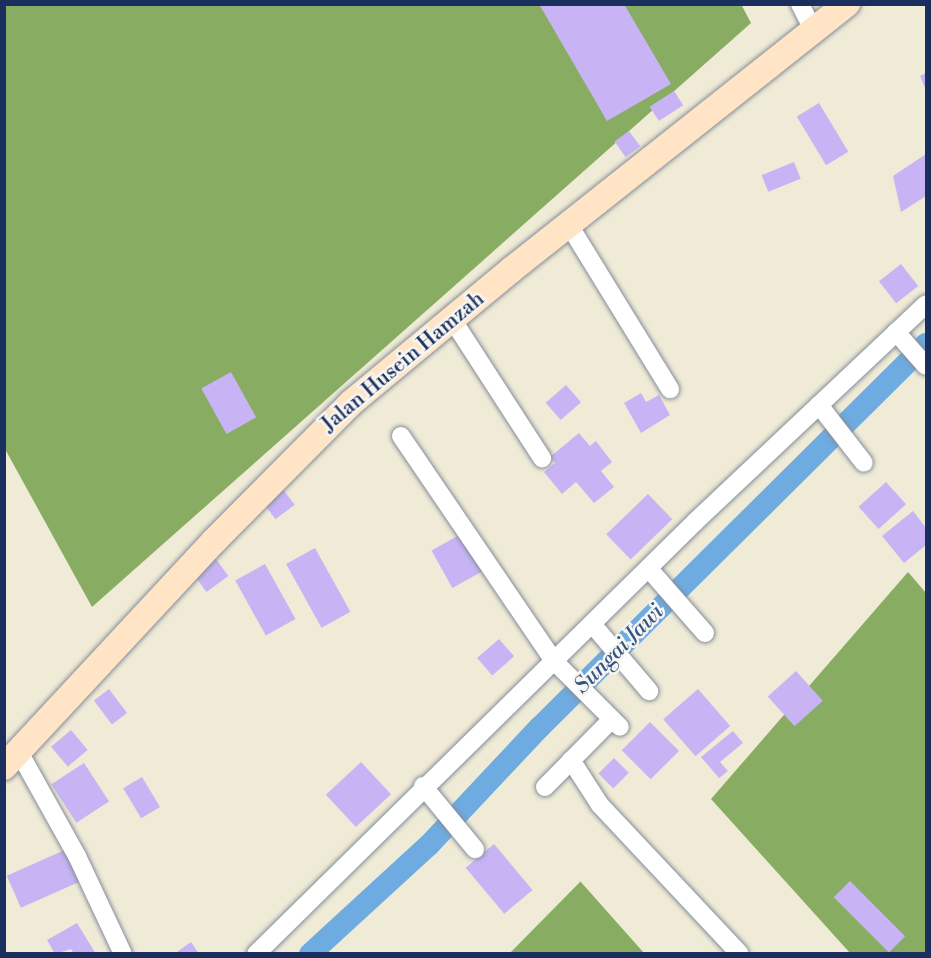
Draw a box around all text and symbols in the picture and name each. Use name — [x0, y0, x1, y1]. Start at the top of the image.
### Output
street label: Jalan Husein Hamzah — [317, 287, 489, 437]
water label: Sungai Jawi — [569, 599, 669, 699]

